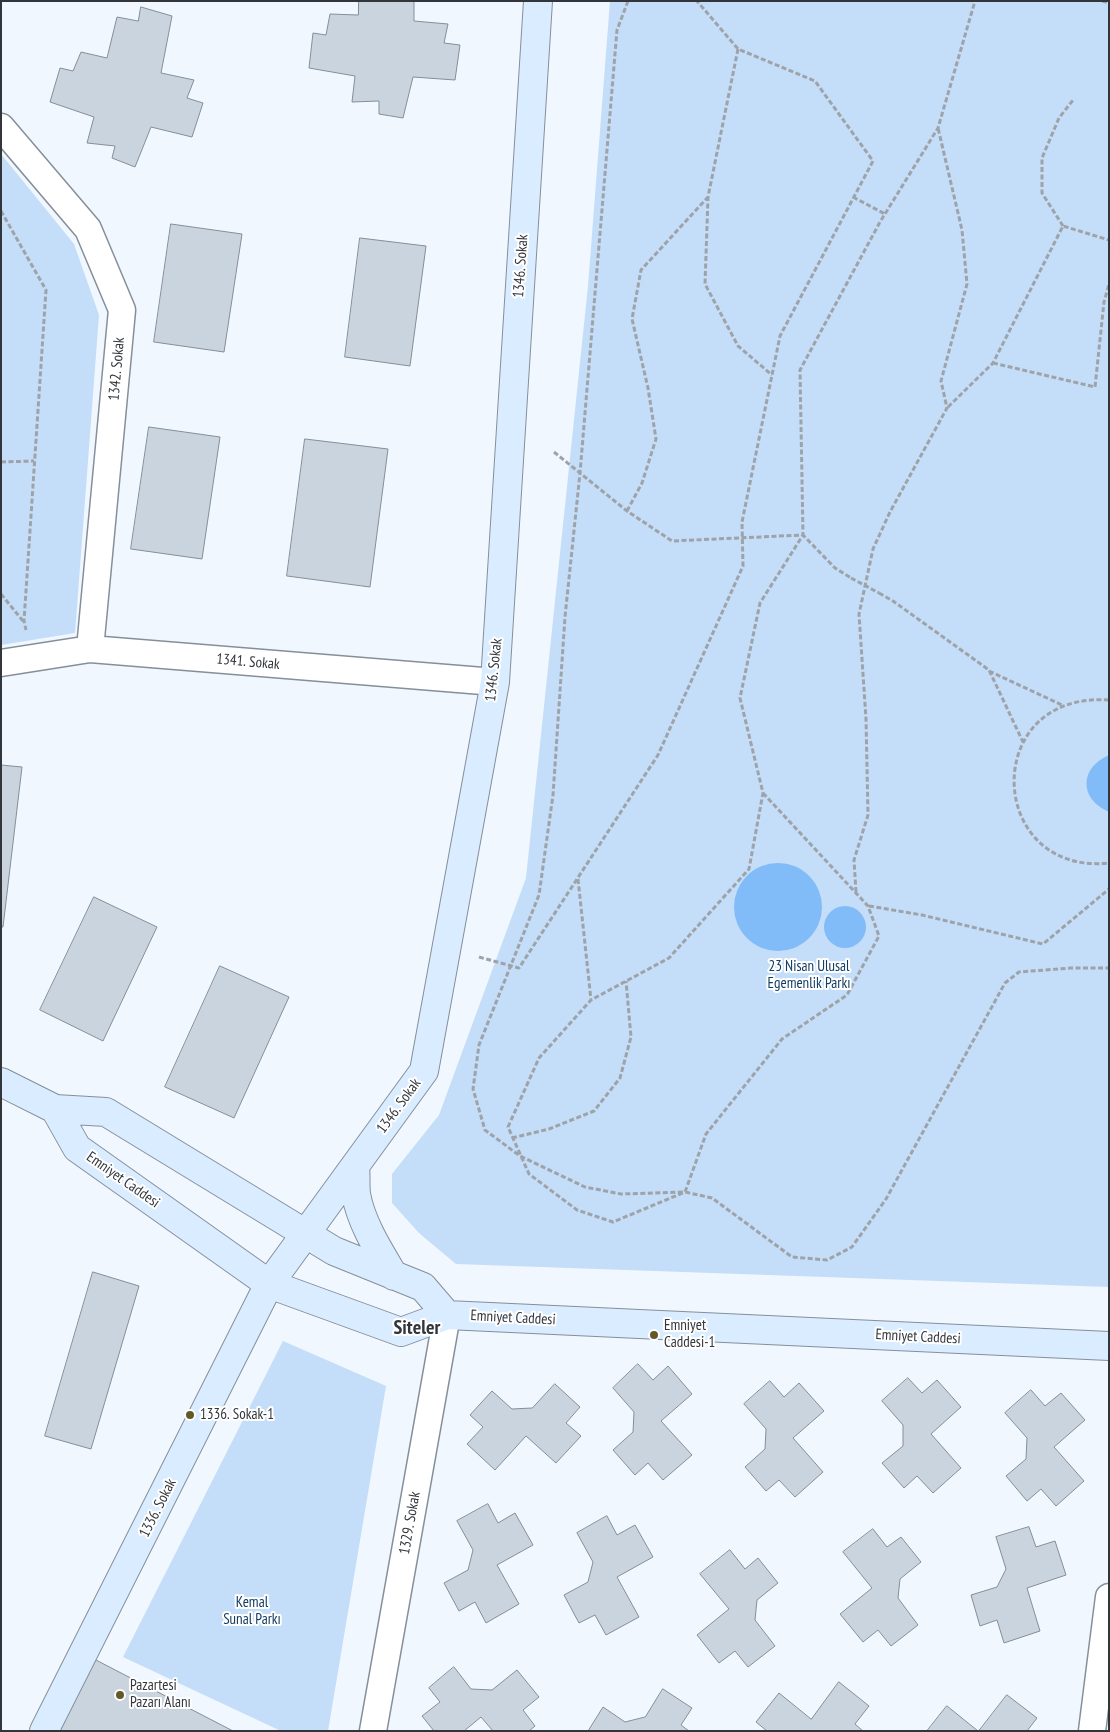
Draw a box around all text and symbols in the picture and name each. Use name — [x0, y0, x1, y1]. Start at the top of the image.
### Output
street label: 1346. Sokak — [510, 234, 532, 298]
street label: 1342. Sokak — [105, 337, 129, 401]
street label: 1346. Sokak — [482, 638, 506, 702]
street label: 1341. Sokak — [216, 650, 280, 674]
park label: 23 Nisan Ulusal Egemenlik Parkı — [768, 958, 850, 993]
street label: 1346. Sokak — [373, 1075, 425, 1137]
street label: Emniyet Caddesi — [83, 1148, 163, 1212]
street label: Emniyet Caddesi — [470, 1307, 556, 1329]
district label: Siteler — [394, 1316, 440, 1340]
place label: Emniyet Caddesi-1 — [664, 1317, 715, 1352]
street label: Emniyet Caddesi — [875, 1326, 961, 1348]
marker: Emniyet Caddesi-1 — [648, 1329, 660, 1341]
place label: 1336. Sokak-1 — [200, 1406, 274, 1424]
marker: 1336. Sokak-1 — [184, 1409, 196, 1421]
street label: 1336. Sokak — [136, 1476, 180, 1540]
street label: 1329. Sokak — [396, 1490, 424, 1556]
park label: Kemal Sunal Parkı — [223, 1594, 281, 1629]
place label: Pazartesi Pazarı Alanı — [130, 1677, 191, 1712]
marker: Pazartesi Pazarı Alanı — [114, 1689, 126, 1701]

